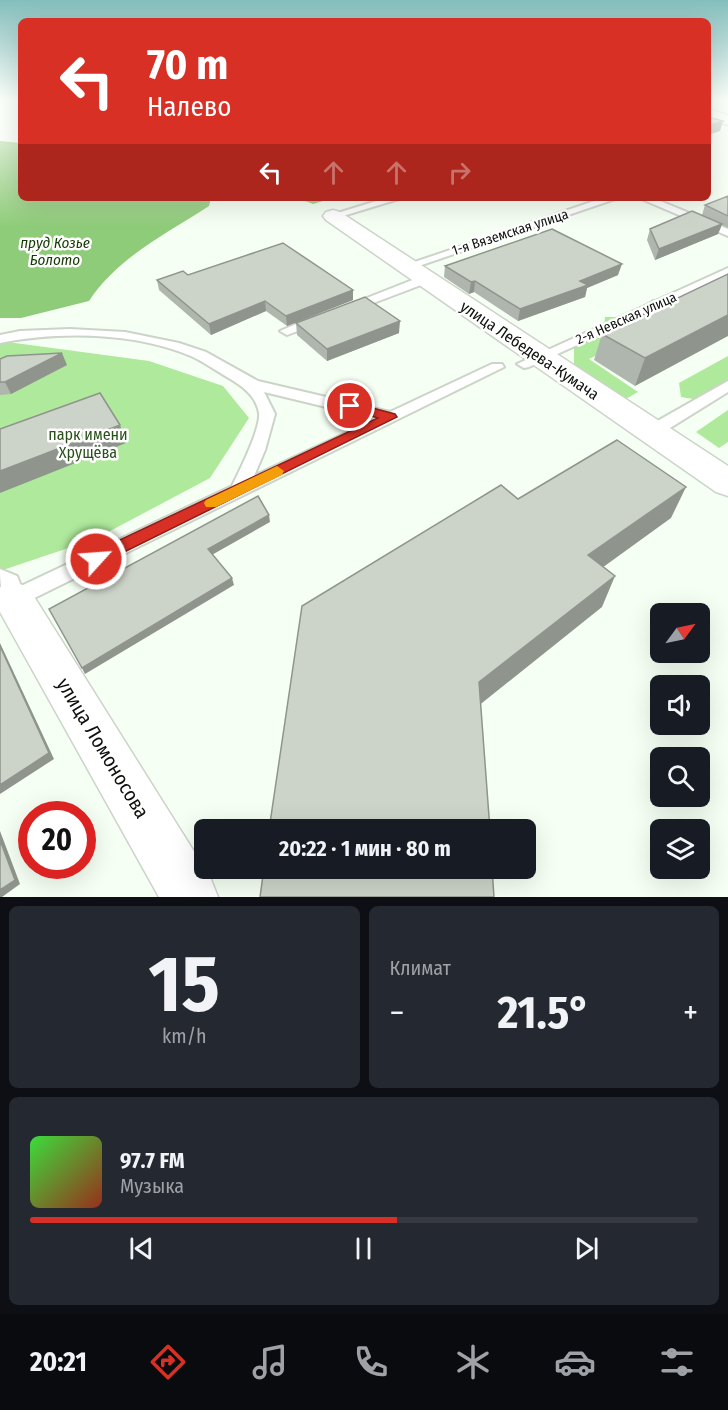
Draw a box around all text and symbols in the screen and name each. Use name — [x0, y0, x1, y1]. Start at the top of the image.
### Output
text: 70 m — [147, 40, 228, 90]
icon: left — [48, 42, 126, 120]
text: Налево — [147, 91, 231, 123]
icon: left — [254, 156, 287, 189]
icon: ahead — [317, 156, 350, 189]
icon: ahead — [380, 156, 413, 189]
icon: right — [443, 156, 476, 189]
street label: 1-я Вяземская улица — [450, 206, 571, 259]
water label: пруд Козье Болото — [20, 234, 90, 269]
street label: 2-я Невская улица — [573, 289, 679, 348]
street label: улица Лебедева-Кумача — [457, 297, 603, 404]
pin — [324, 380, 375, 431]
icon: arrive — [333, 389, 366, 422]
park label: парк имени Хрущёва — [48, 425, 128, 462]
position arrow — [64, 527, 128, 591]
north arrow — [650, 603, 710, 663]
map controls — [650, 603, 710, 879]
street label: улица Ломоносова — [52, 674, 154, 822]
button: sound — [650, 675, 710, 735]
button: search — [650, 747, 710, 807]
speed limit sign: 20 — [18, 801, 96, 879]
button: layers — [650, 819, 710, 879]
text: 20:22 · 1 мин · 80 m — [279, 835, 451, 862]
text: 15 — [149, 938, 220, 1032]
text: Климат — [390, 956, 451, 980]
text: 21.5° — [497, 986, 590, 1040]
text: − — [390, 993, 404, 1033]
text: + — [683, 993, 698, 1033]
text: km/h — [162, 1024, 207, 1048]
text: 97.7 FM — [120, 1147, 184, 1174]
text: Музыка — [120, 1174, 184, 1198]
icon: previous — [125, 1232, 158, 1265]
icon: pause — [347, 1232, 380, 1265]
icon: next — [570, 1232, 603, 1265]
icon: directions — [147, 1341, 189, 1383]
icon: music — [249, 1341, 291, 1383]
icon: phone — [350, 1341, 392, 1383]
icon: climate — [452, 1341, 494, 1383]
icon: car — [554, 1341, 596, 1383]
icon: filters — [656, 1341, 698, 1383]
text: 20:21 — [30, 1346, 87, 1378]

